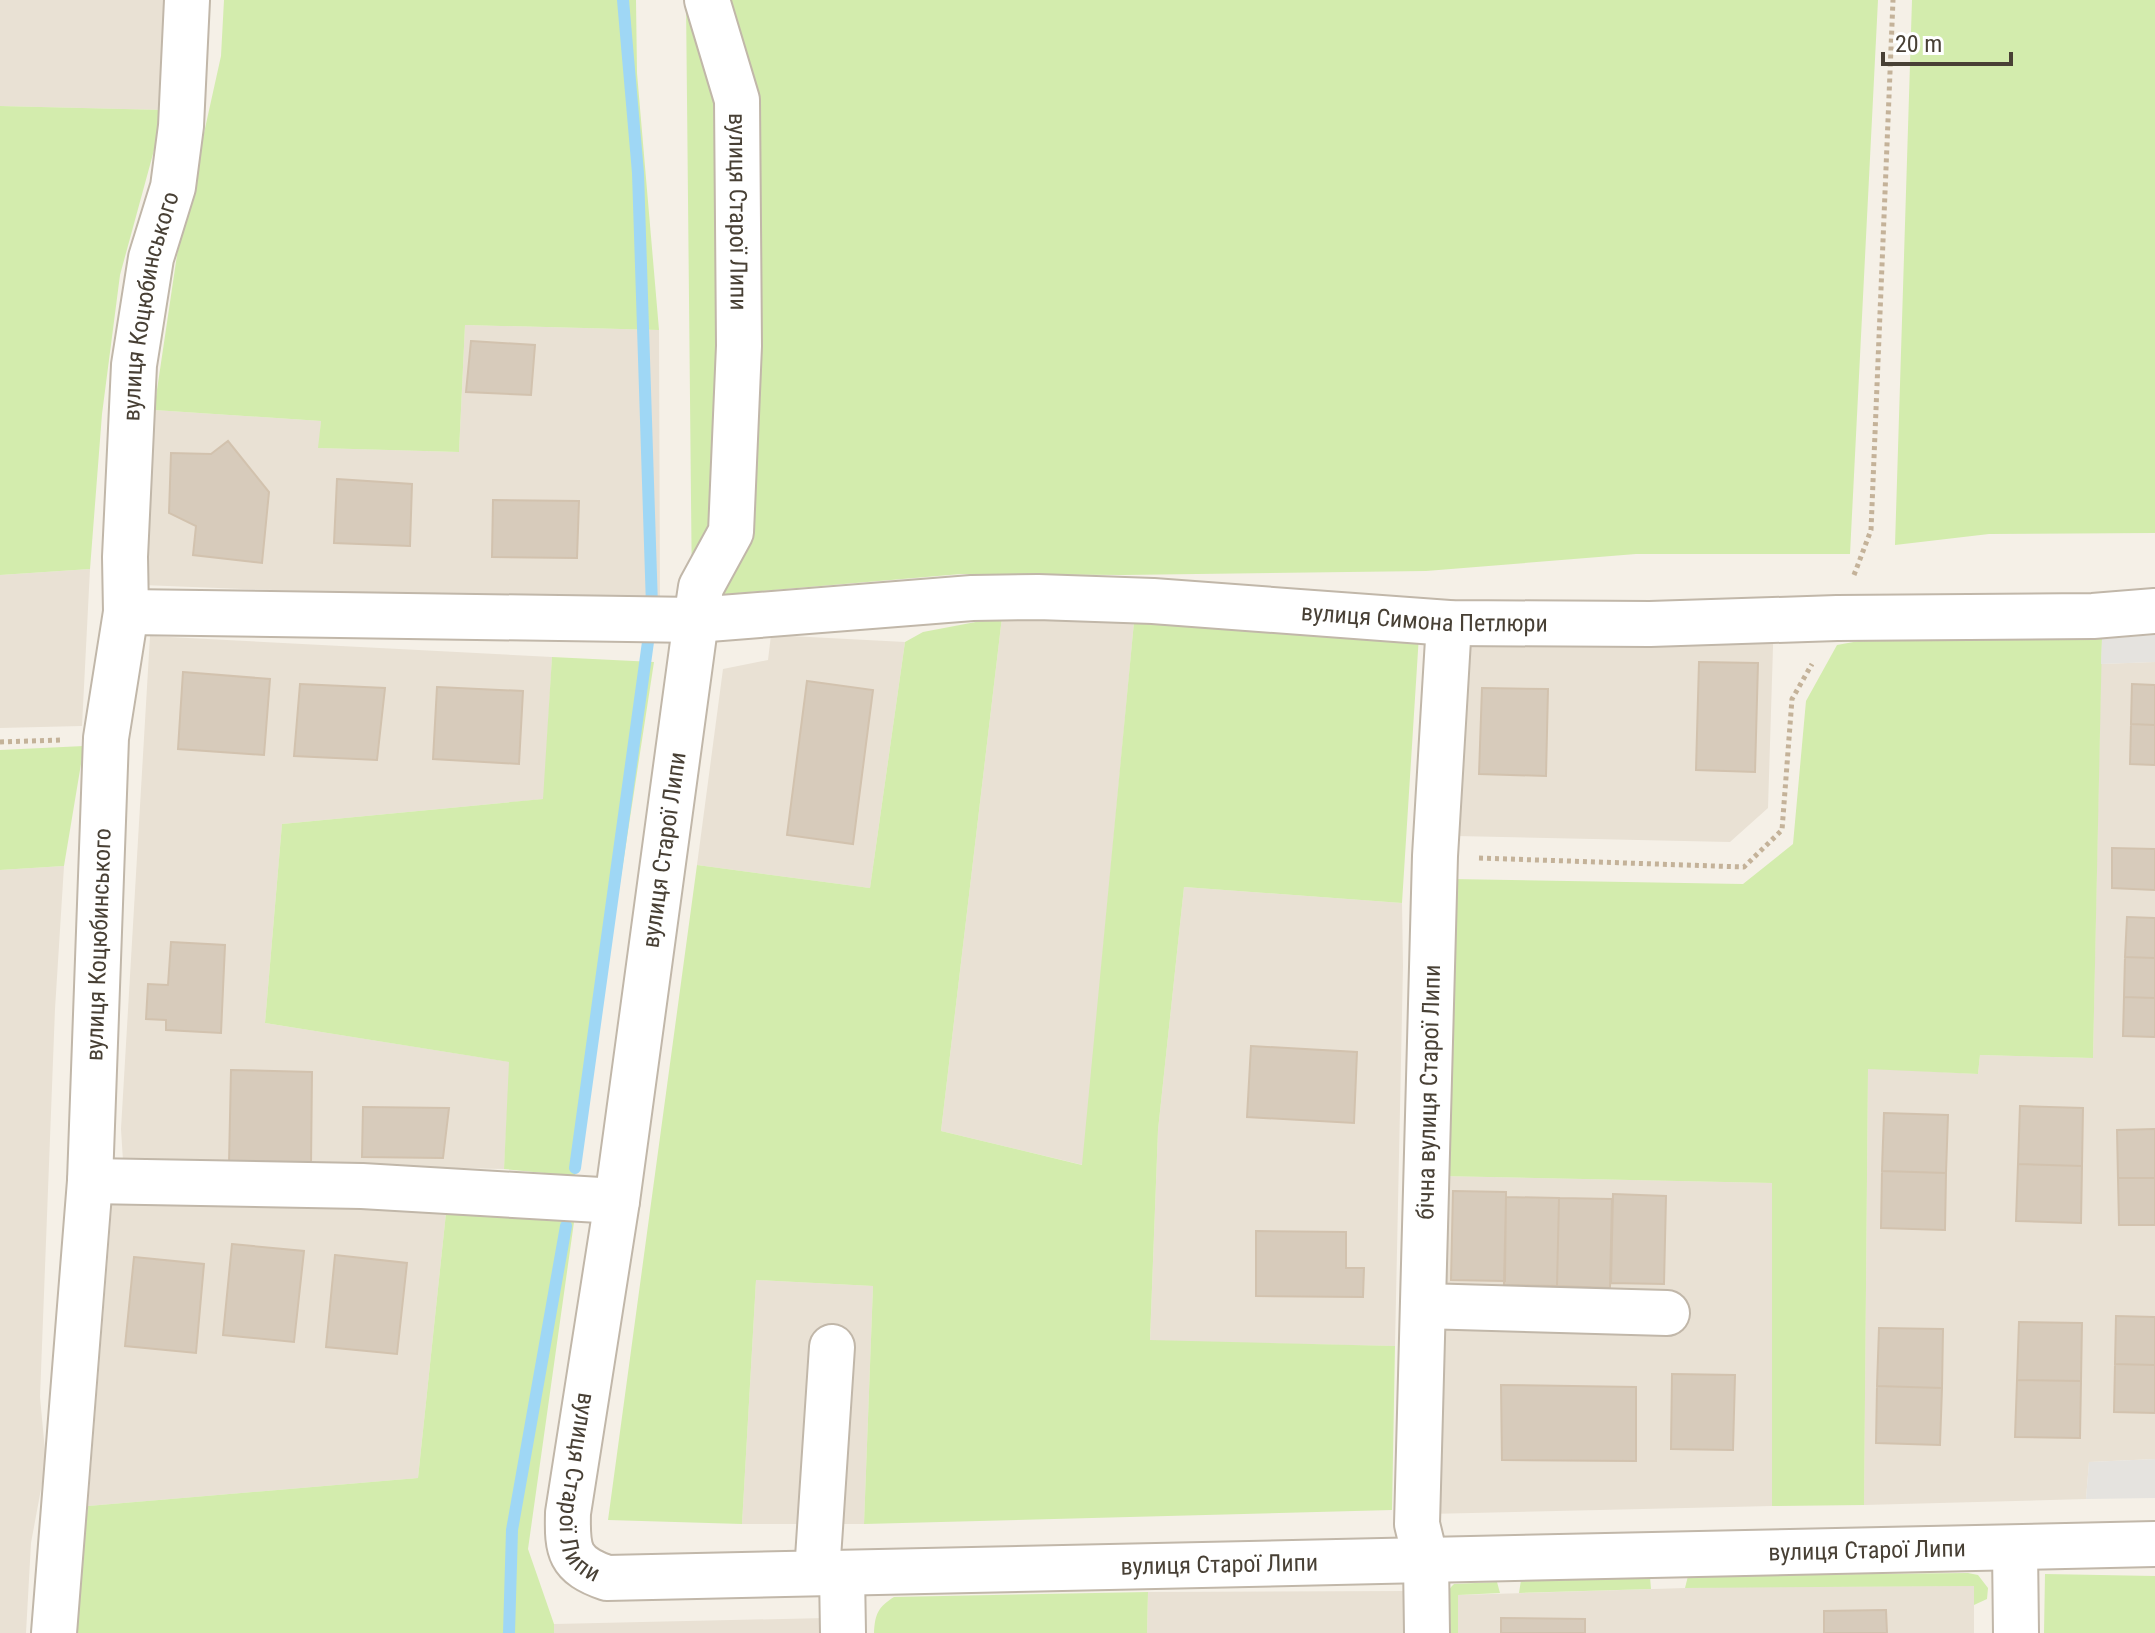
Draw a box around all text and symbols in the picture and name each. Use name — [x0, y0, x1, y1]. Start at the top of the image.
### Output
scale bar — [1883, 16, 2011, 66]
text: 20 m — [1895, 30, 1942, 58]
street label: вулиця Старої Липи — [723, 113, 753, 310]
street label: вулиця Коцюбинського — [117, 188, 185, 422]
street label: вулиця Симона Петлюри — [1300, 598, 1548, 637]
street label: вулиця Старої Липи — [636, 750, 692, 950]
street label: вулиця Коцюбинського — [80, 828, 117, 1062]
street label: бічна вулиця Старої Липи — [1411, 964, 1446, 1220]
street label: вулиця Старої Липи — [554, 1391, 605, 1588]
street label: вулиця Старої Липи — [1768, 1534, 1966, 1566]
street label: вулиця Старої Липи — [1120, 1548, 1318, 1581]

